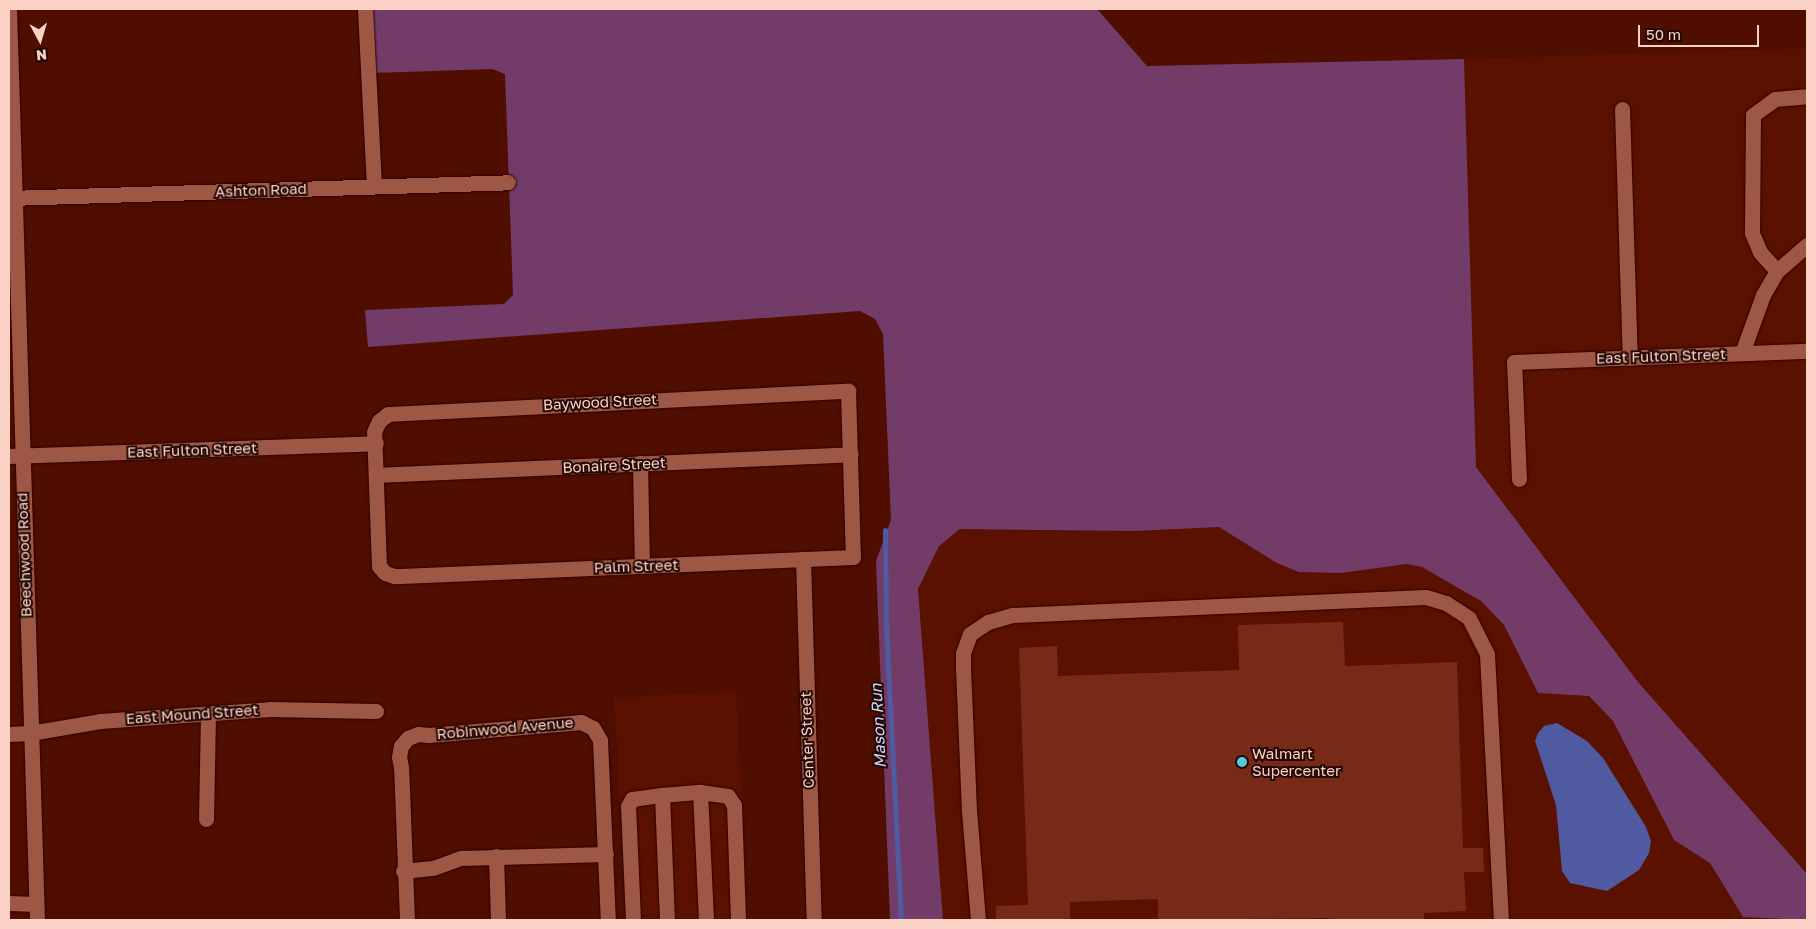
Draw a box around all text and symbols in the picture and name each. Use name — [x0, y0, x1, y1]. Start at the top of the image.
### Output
north arrow — [15, 15, 65, 65]
scale bar — [1641, 15, 1762, 47]
text: 50 m — [1646, 25, 1681, 43]
text: N — [35, 46, 48, 64]
street label: Ashton Road — [215, 179, 307, 201]
street label: East Fulton Street — [1596, 345, 1726, 367]
street label: Baywood Street — [542, 390, 658, 414]
street label: East Fulton Street — [127, 439, 257, 461]
street label: Bonaire Street — [562, 453, 666, 477]
street label: Beechwood Road — [13, 493, 35, 617]
street label: Palm Street — [594, 556, 678, 576]
water label: Mason Run — [866, 683, 890, 769]
street label: Center Street — [796, 691, 818, 789]
street label: East Mound Street — [125, 700, 259, 728]
street label: Robinwood Avenue — [436, 713, 574, 743]
place label: Walmart Supercenter — [1252, 744, 1341, 779]
marker: Walmart Supercenter — [1236, 756, 1248, 768]

